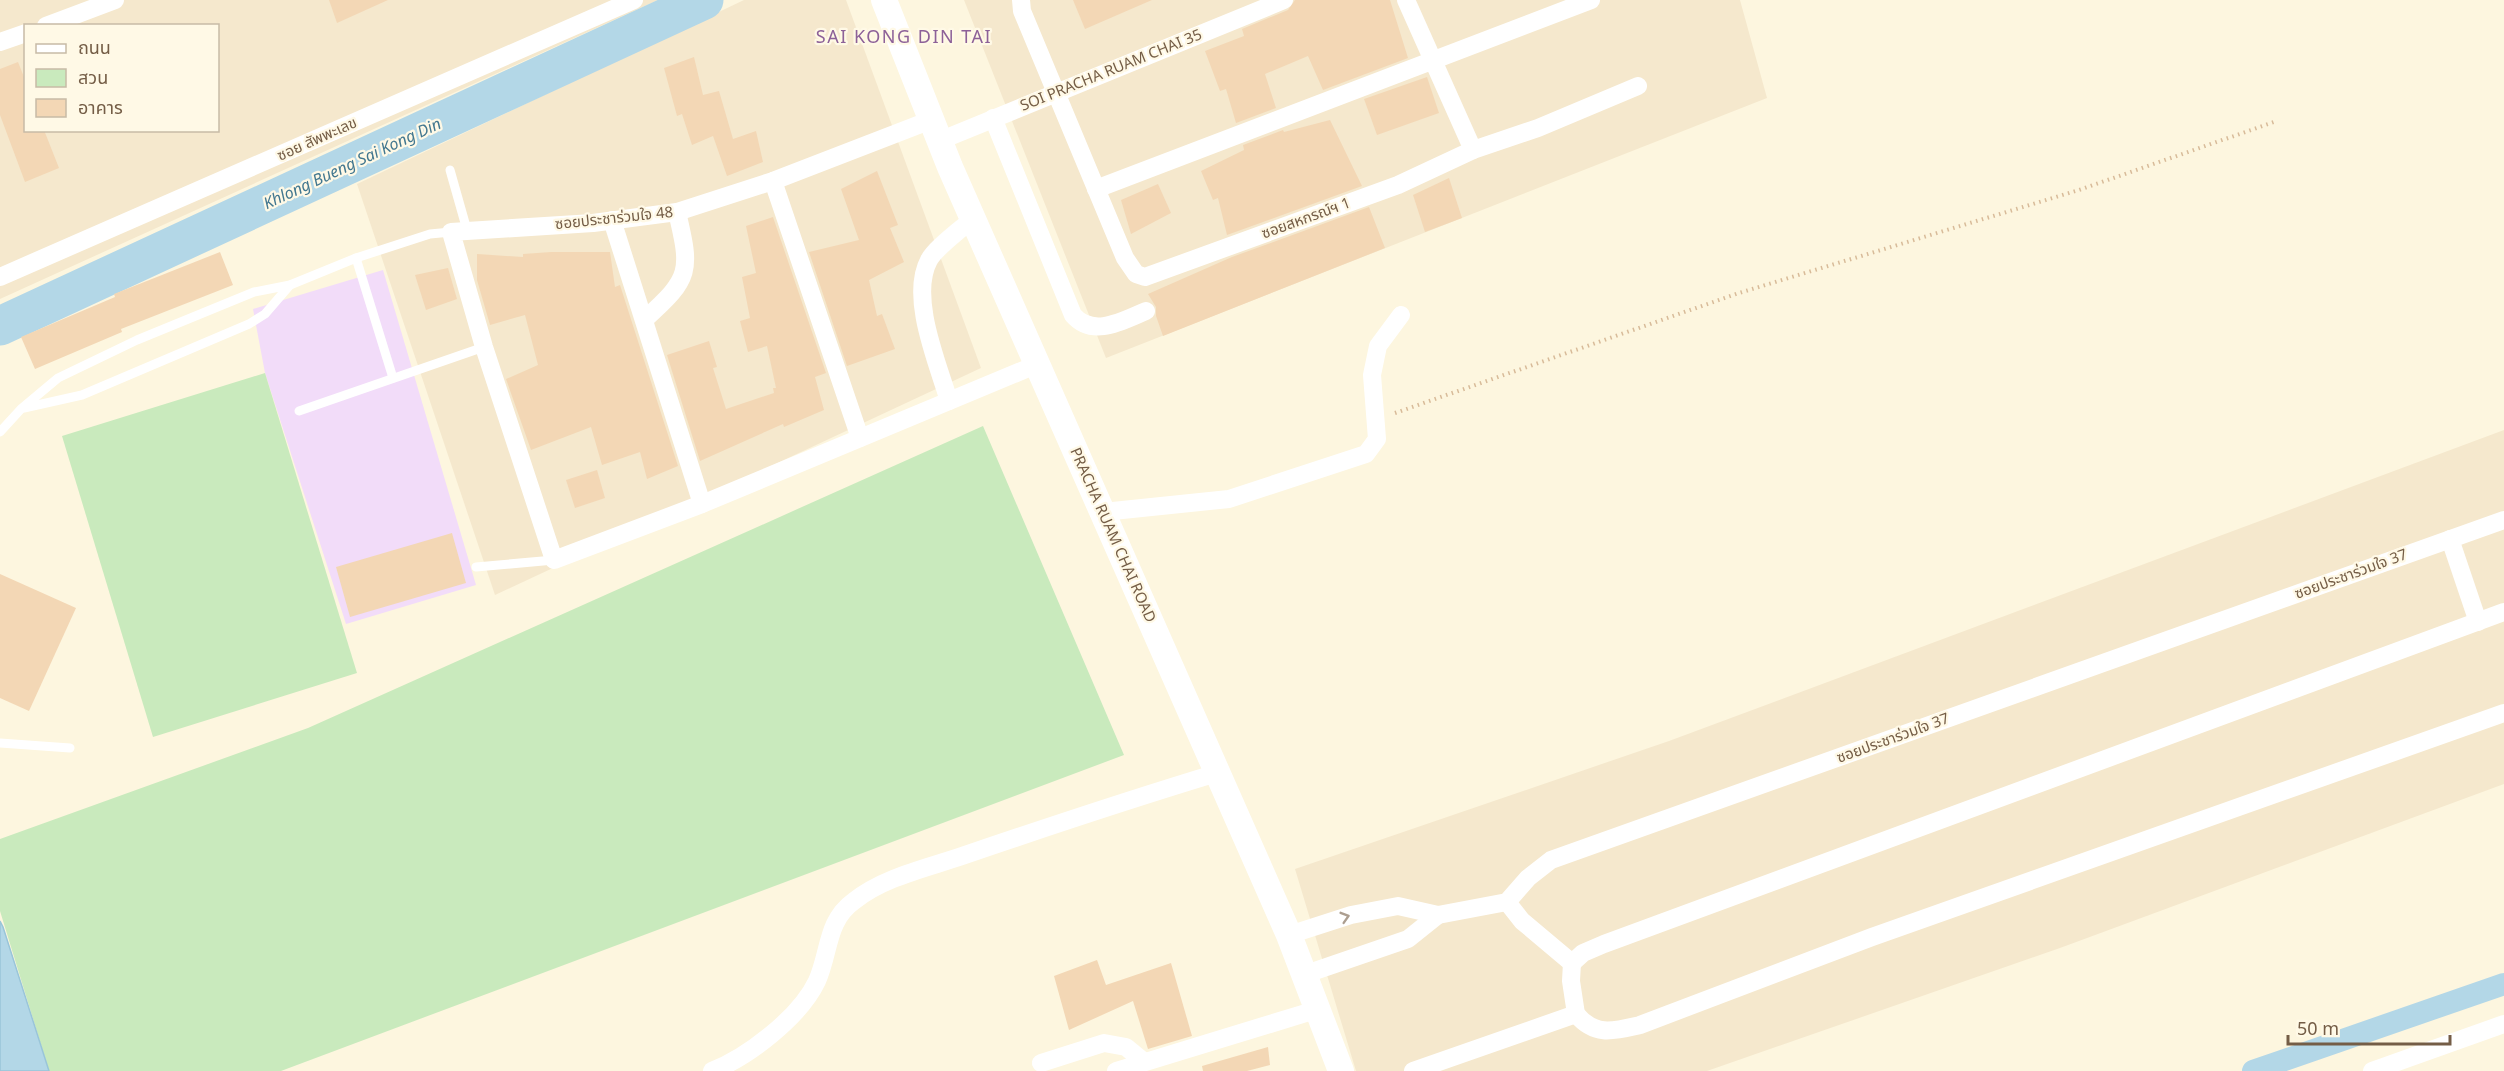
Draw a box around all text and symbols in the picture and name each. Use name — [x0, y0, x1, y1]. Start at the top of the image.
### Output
street label: SOI PRACHA RUAM CHAI 35 — [1017, 23, 1204, 115]
legend — [24, 24, 219, 132]
district label: SAI KONG DIN TAI — [816, 24, 992, 48]
text: ถนน — [78, 35, 111, 59]
text: สวน — [78, 65, 108, 89]
text: อาคาร — [78, 95, 123, 119]
water label: Khlong Bueng Sai Kong Din — [260, 112, 444, 214]
street label: ซอย สัพพะเลข — [274, 112, 360, 165]
street label: ซอยสหกรณ์ฯ 1 — [1258, 192, 1353, 242]
street label: ซอยประชาร่วมใจ 48 — [554, 201, 674, 233]
street label: PRACHA RUAM CHAI ROAD — [1066, 444, 1162, 625]
street label: ซอยประชาร่วมใจ 37 — [2292, 543, 2410, 603]
street label: ซอยประชาร่วมใจ 37 — [1834, 707, 1952, 767]
one-way arrow — [1339, 912, 1350, 924]
scale bar — [2288, 1008, 2450, 1046]
text: 50 m — [2297, 1016, 2339, 1040]

